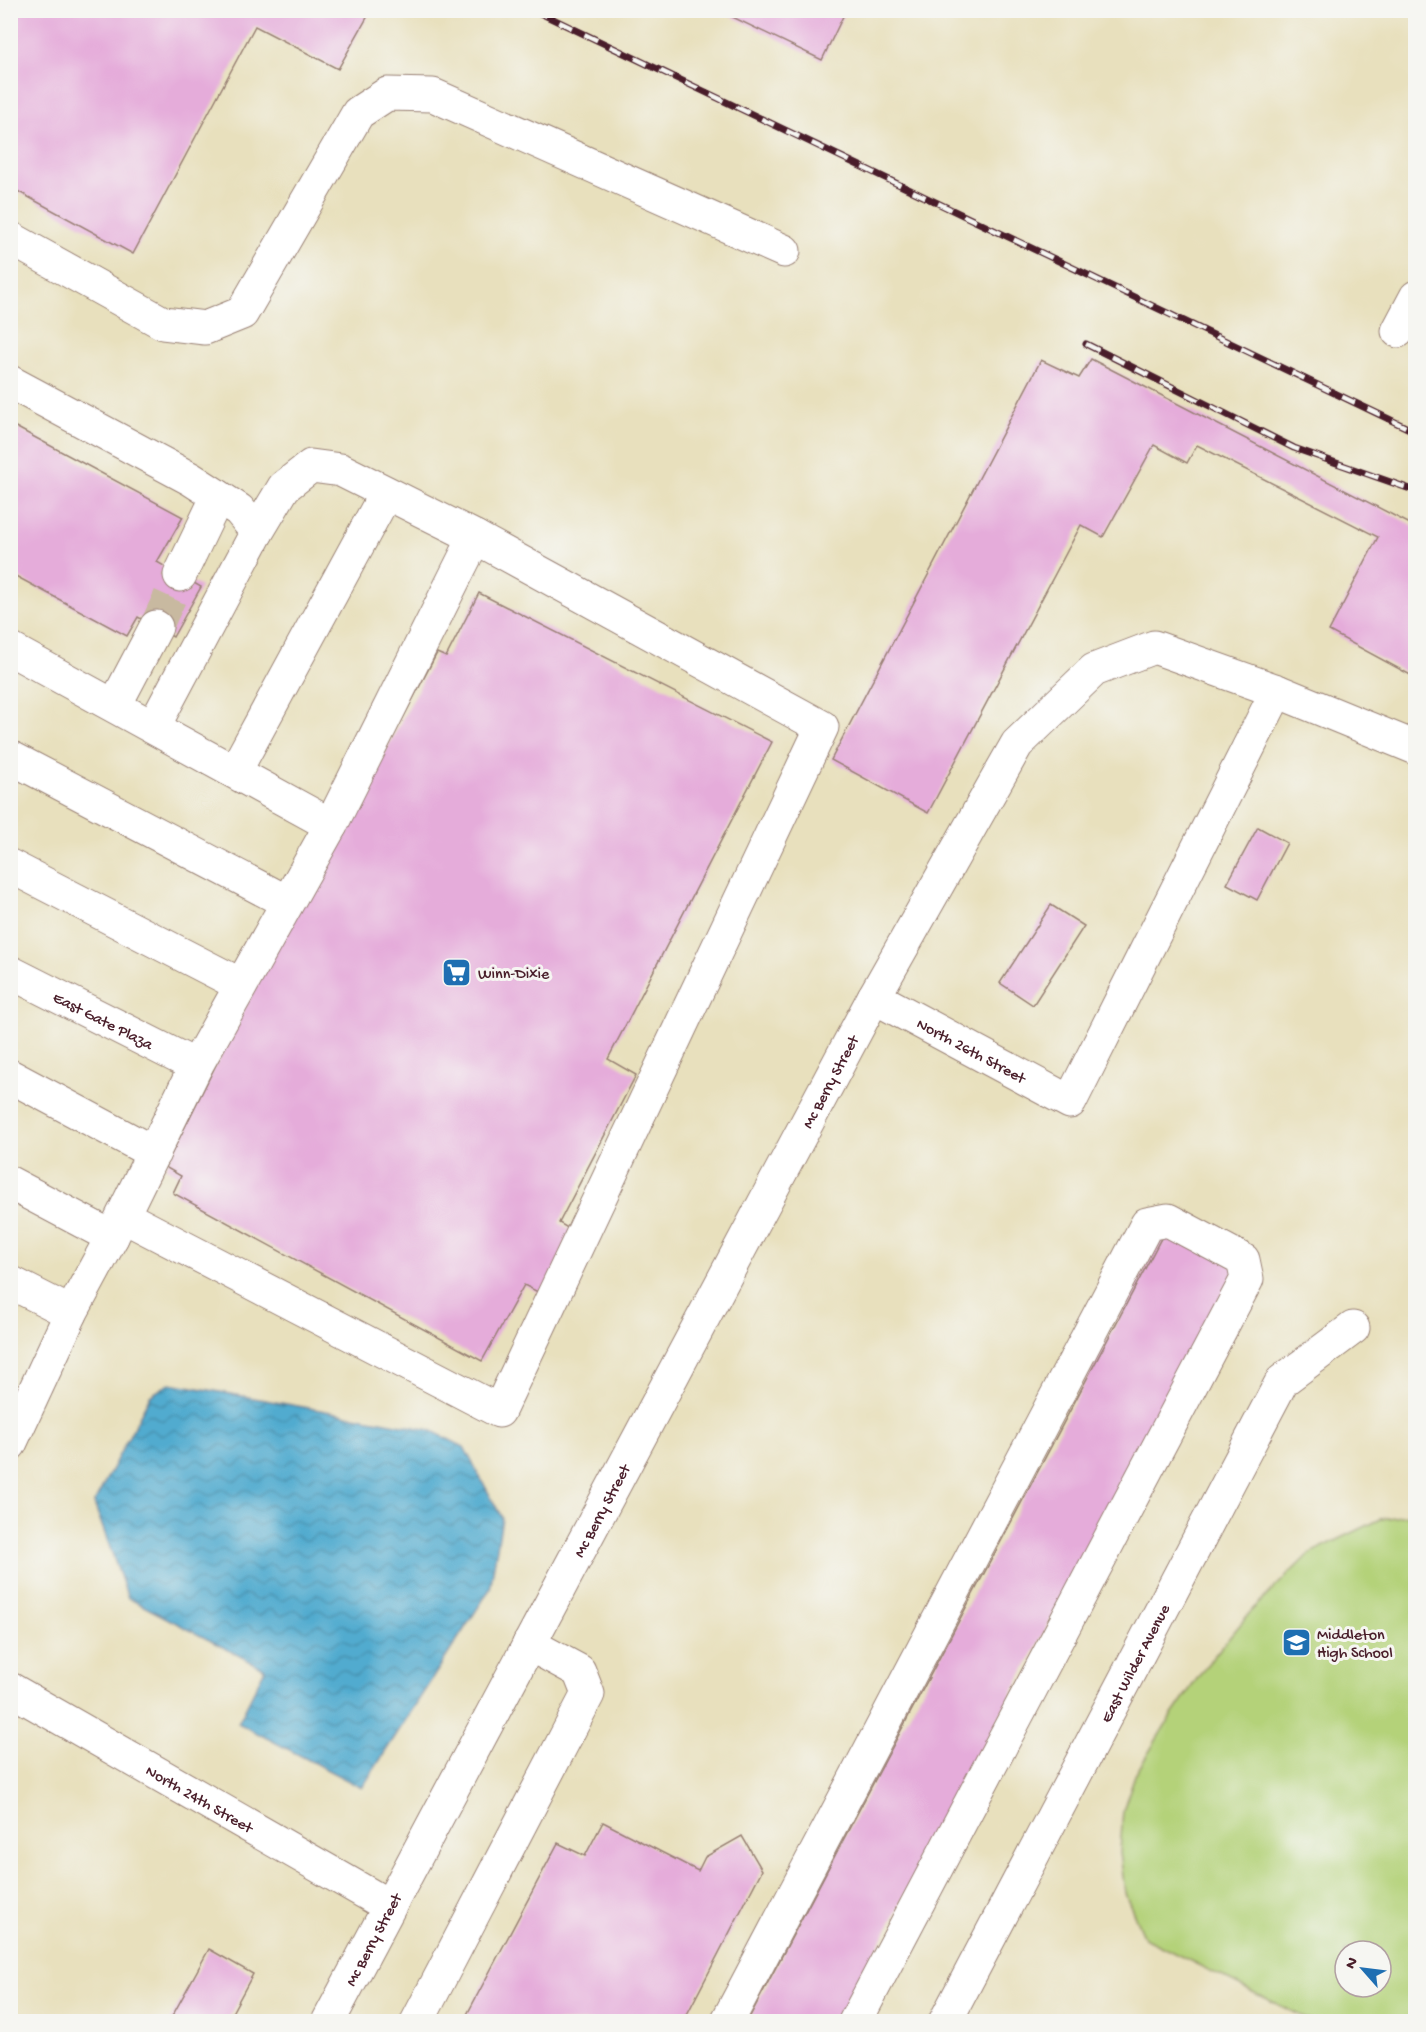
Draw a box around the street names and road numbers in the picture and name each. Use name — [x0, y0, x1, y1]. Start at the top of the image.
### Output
street label: East Gate Plaza — [49, 989, 156, 1056]
street label: North 26th Street — [912, 1016, 1029, 1090]
street label: Mc Berry Street — [800, 1032, 865, 1133]
street label: Mc Berry Street — [571, 1461, 637, 1561]
street label: East Wilder Avenue — [1098, 1601, 1176, 1727]
street label: North 24th Street — [141, 1763, 257, 1840]
street label: Mc Berry Street — [343, 1890, 408, 1990]

